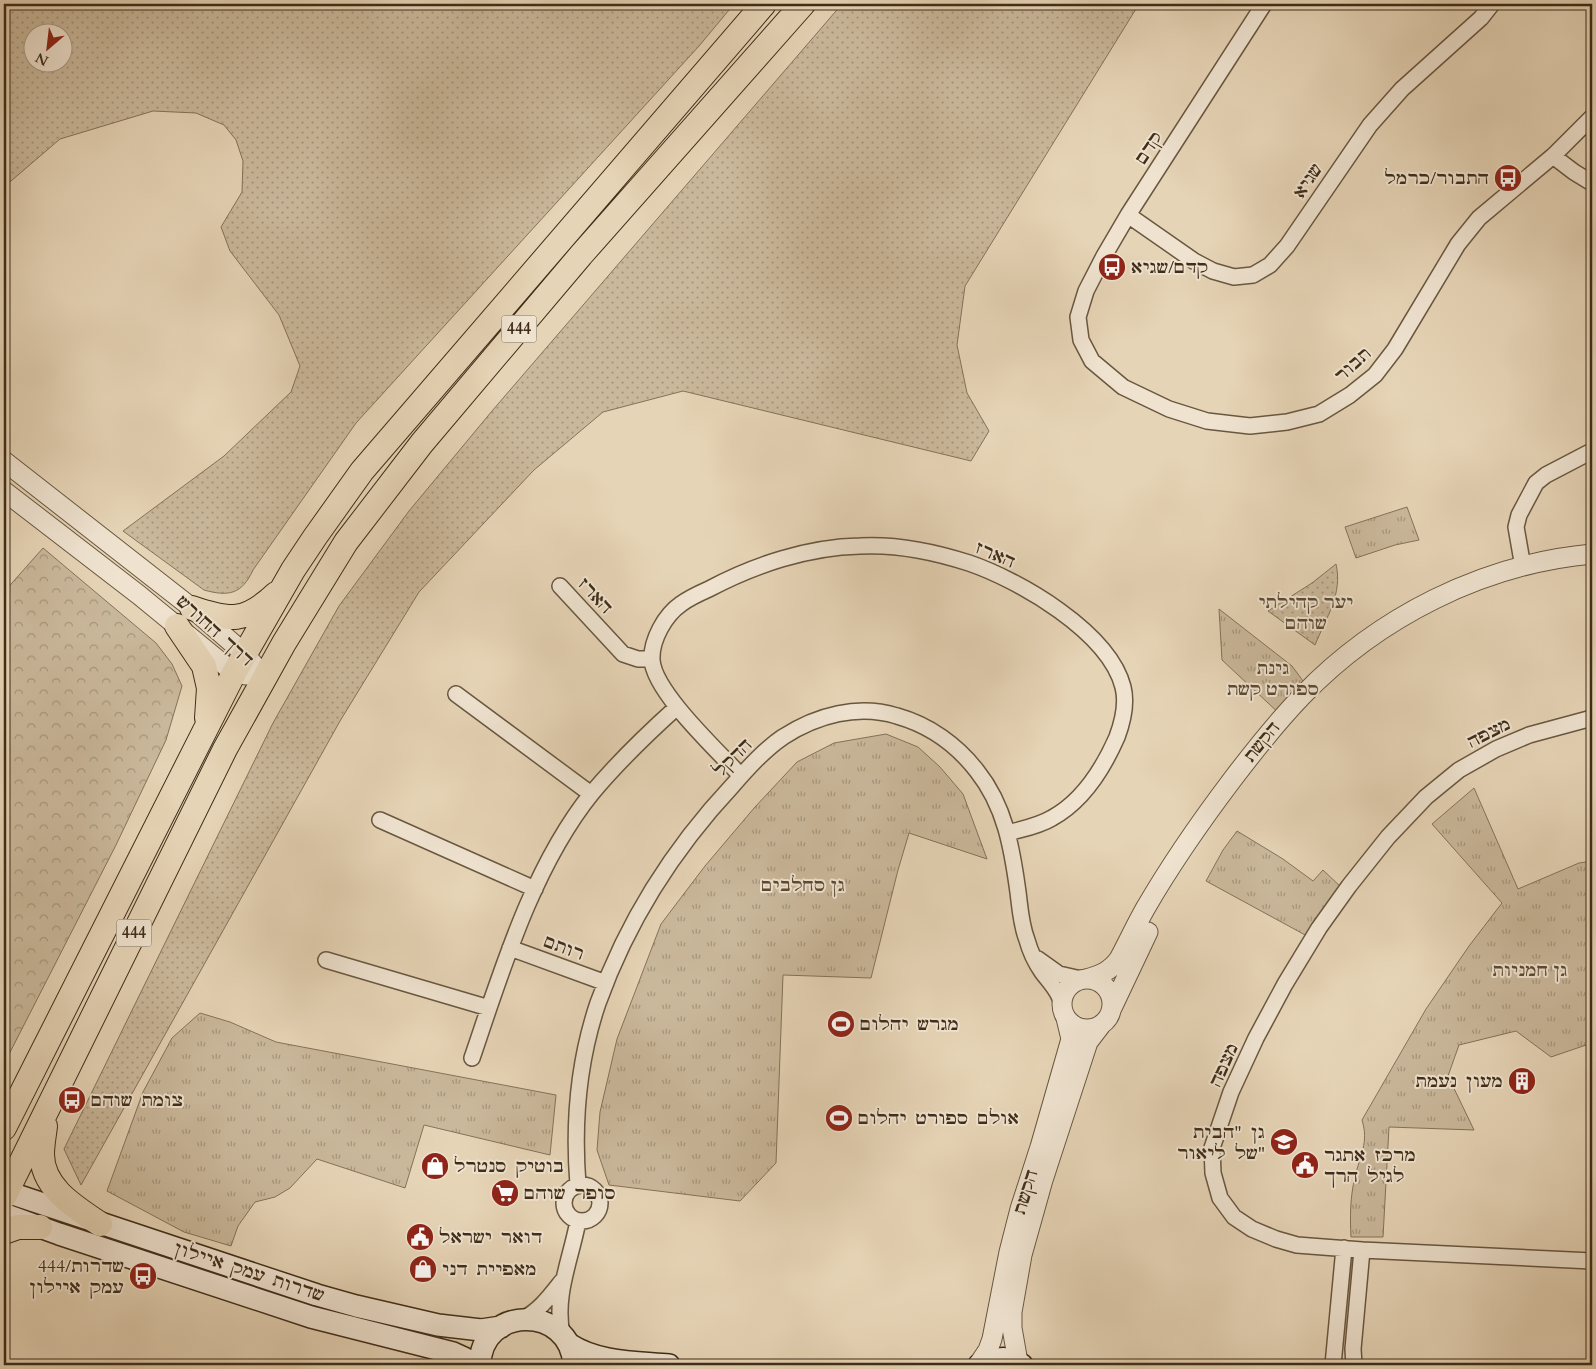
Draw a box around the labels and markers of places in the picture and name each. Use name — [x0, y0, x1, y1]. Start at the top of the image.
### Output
bus stop icon: התבור/כרמל — [1493, 163, 1523, 193]
place label: התבור/כרמל — [1385, 166, 1489, 191]
bus stop icon: קדם/שגיא — [1097, 252, 1127, 282]
place label: קדם/שגיא — [1131, 255, 1208, 280]
sports icon: מגרש יהלום — [826, 1009, 856, 1039]
place label: מגרש יהלום — [860, 1012, 959, 1037]
building icon: מעון נעמת — [1507, 1066, 1537, 1096]
place label: מעון נעמת — [1416, 1069, 1503, 1094]
bus stop icon: צומת שוהם — [57, 1085, 87, 1115]
place label: צומת שוהם — [91, 1088, 183, 1113]
sports icon: אולם ספורט יהלום — [824, 1103, 854, 1133]
place label: אולם ספורט יהלום — [858, 1106, 1019, 1131]
place label: גן "הבית של ליאור" — [1177, 1120, 1265, 1166]
school or university icon: גן "הבית של ליאור" — [1269, 1127, 1299, 1157]
place label: מרכז אתגר לגיל הרך — [1324, 1143, 1416, 1189]
public building icon: מרכז אתגר לגיל הרך — [1290, 1150, 1320, 1180]
shop icon: בוטיק סנטרל — [420, 1151, 450, 1181]
place label: בוטיק סנטרל — [454, 1154, 564, 1179]
supermarket icon: סופר שוהם — [490, 1178, 520, 1208]
place label: סופר שוהם — [524, 1181, 616, 1206]
public building icon: דואר ישראל — [405, 1222, 435, 1252]
place label: דואר ישראל — [439, 1225, 542, 1250]
place label: 444/שדרות עמק איילון — [29, 1254, 124, 1300]
shop icon: מאפיית דני — [408, 1254, 438, 1284]
place label: מאפיית דני — [442, 1257, 537, 1282]
bus stop icon: 444/שדרות עמק איילון — [128, 1261, 158, 1291]

